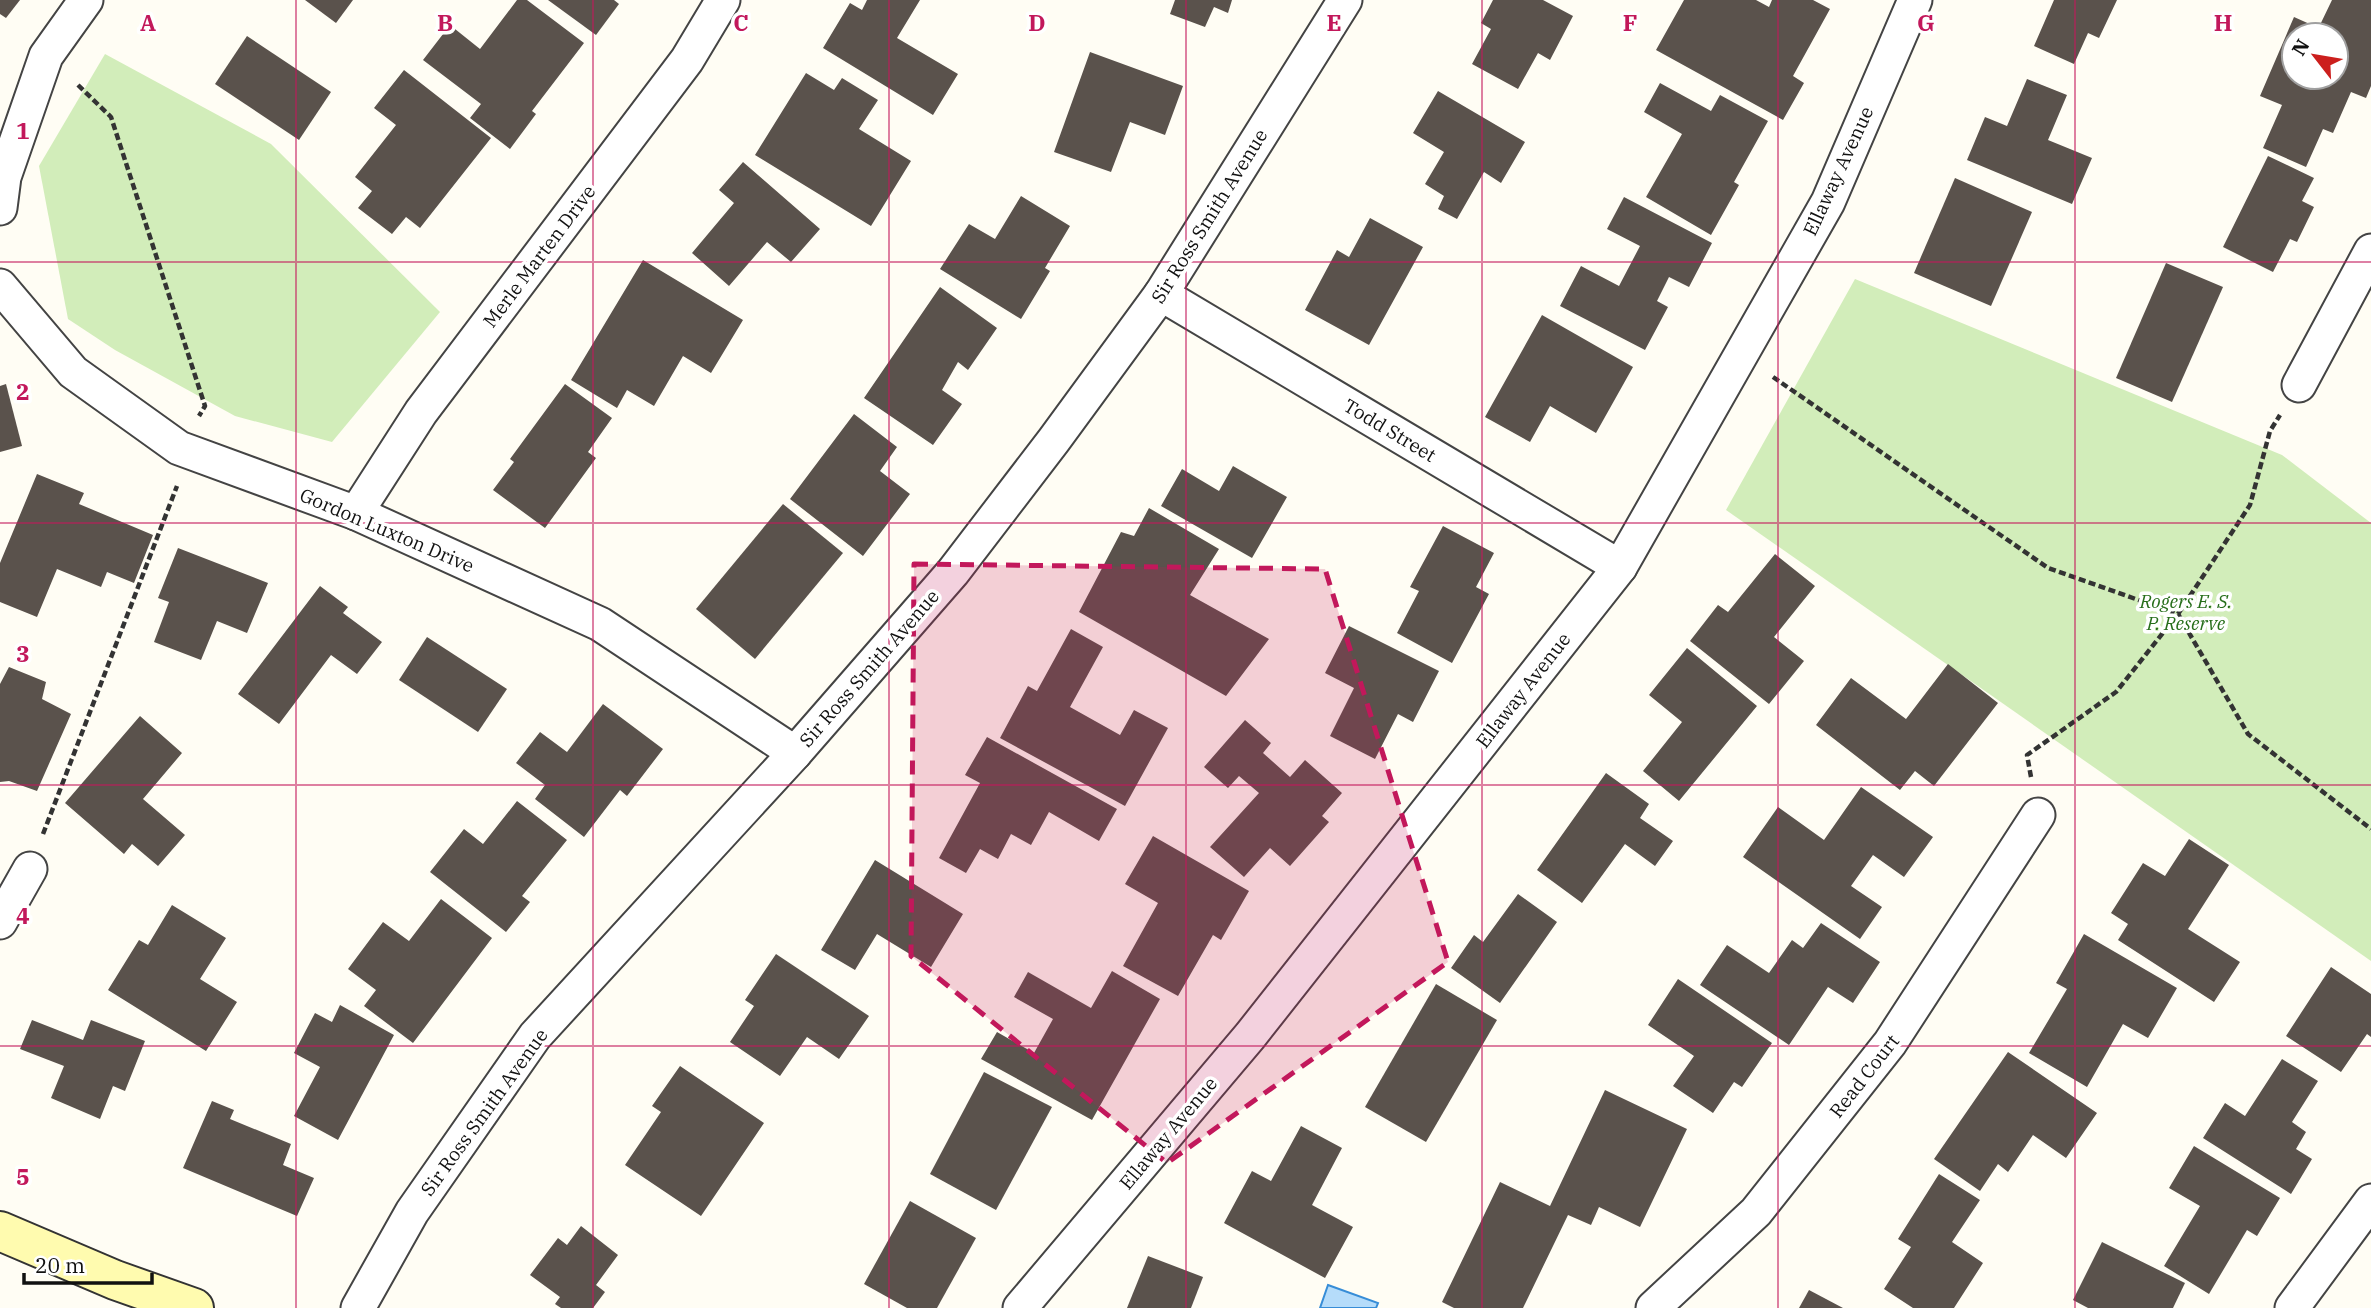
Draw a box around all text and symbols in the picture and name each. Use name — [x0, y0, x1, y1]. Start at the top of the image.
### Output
text: A — [140, 7, 156, 37]
text: B — [437, 7, 453, 37]
text: C — [733, 7, 749, 37]
text: D — [1028, 7, 1046, 37]
text: E — [1326, 7, 1342, 37]
text: F — [1623, 7, 1637, 37]
text: G — [1917, 7, 1935, 37]
text: H — [2214, 7, 2232, 37]
north arrow — [2280, 21, 2350, 91]
text: N — [2286, 35, 2315, 60]
street label: Ellaway Avenue — [1798, 103, 1878, 239]
text: 1 — [16, 115, 30, 145]
street label: Sir Ross Smith Avenue — [1146, 124, 1272, 308]
street label: Merle Marten Drive — [478, 180, 600, 332]
text: 2 — [16, 376, 30, 406]
street label: Todd Street — [1340, 393, 1441, 467]
street label: Gordon Luxton Drive — [296, 482, 478, 578]
street label: Sir Ross Smith Avenue — [794, 584, 944, 752]
park label: Rogers E. S. P. Reserve — [2139, 589, 2232, 635]
street label: Ellaway Avenue — [1470, 627, 1576, 753]
text: 3 — [16, 638, 30, 668]
text: 4 — [16, 900, 30, 930]
street label: Sir Ross Smith Avenue — [415, 1024, 553, 1200]
street label: Read Court — [1824, 1029, 1904, 1122]
street label: Ellaway Avenue — [1114, 1072, 1222, 1194]
text: 5 — [16, 1161, 30, 1191]
scale bar — [24, 1242, 152, 1286]
text: 20 m — [35, 1251, 85, 1279]

